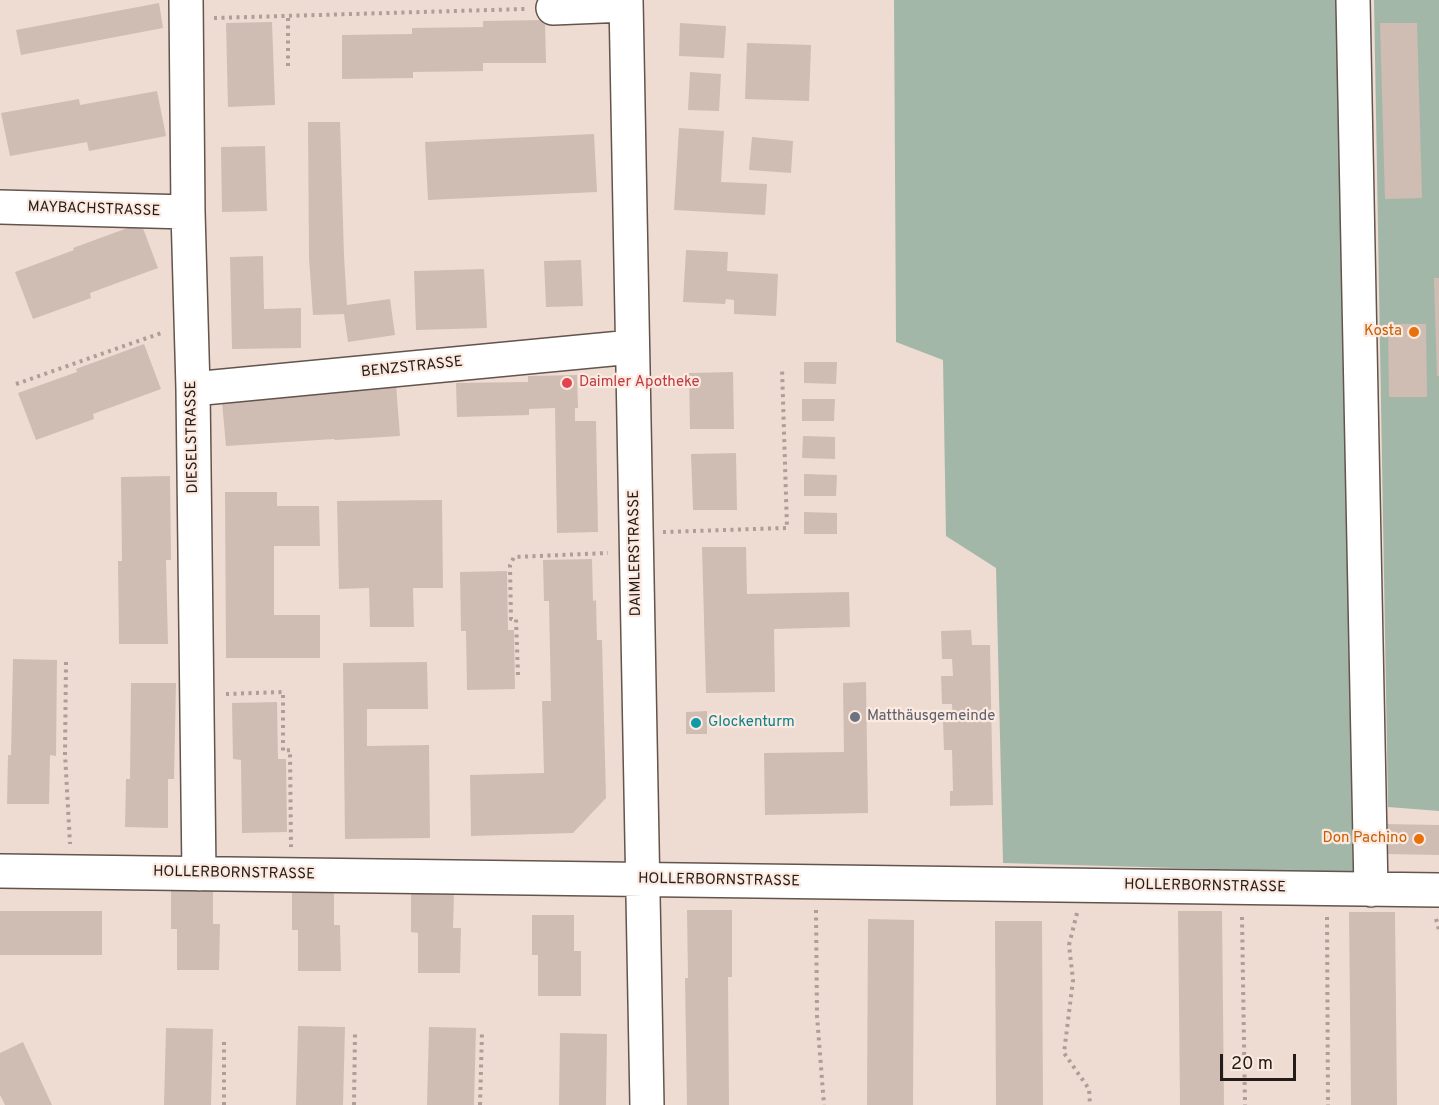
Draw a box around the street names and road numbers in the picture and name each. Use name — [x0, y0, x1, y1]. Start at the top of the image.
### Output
street label: MAYBACHSTRASSE — [27, 199, 161, 221]
street label: BENZSTRASSE — [360, 354, 464, 382]
street label: DIESELSTRASSE — [183, 380, 203, 494]
street label: DAIMLERSTRASSE — [626, 490, 646, 616]
street label: HOLLERBORNSTRASSE — [153, 864, 315, 884]
street label: HOLLERBORNSTRASSE — [638, 871, 800, 891]
street label: HOLLERBORNSTRASSE — [1124, 877, 1286, 897]

